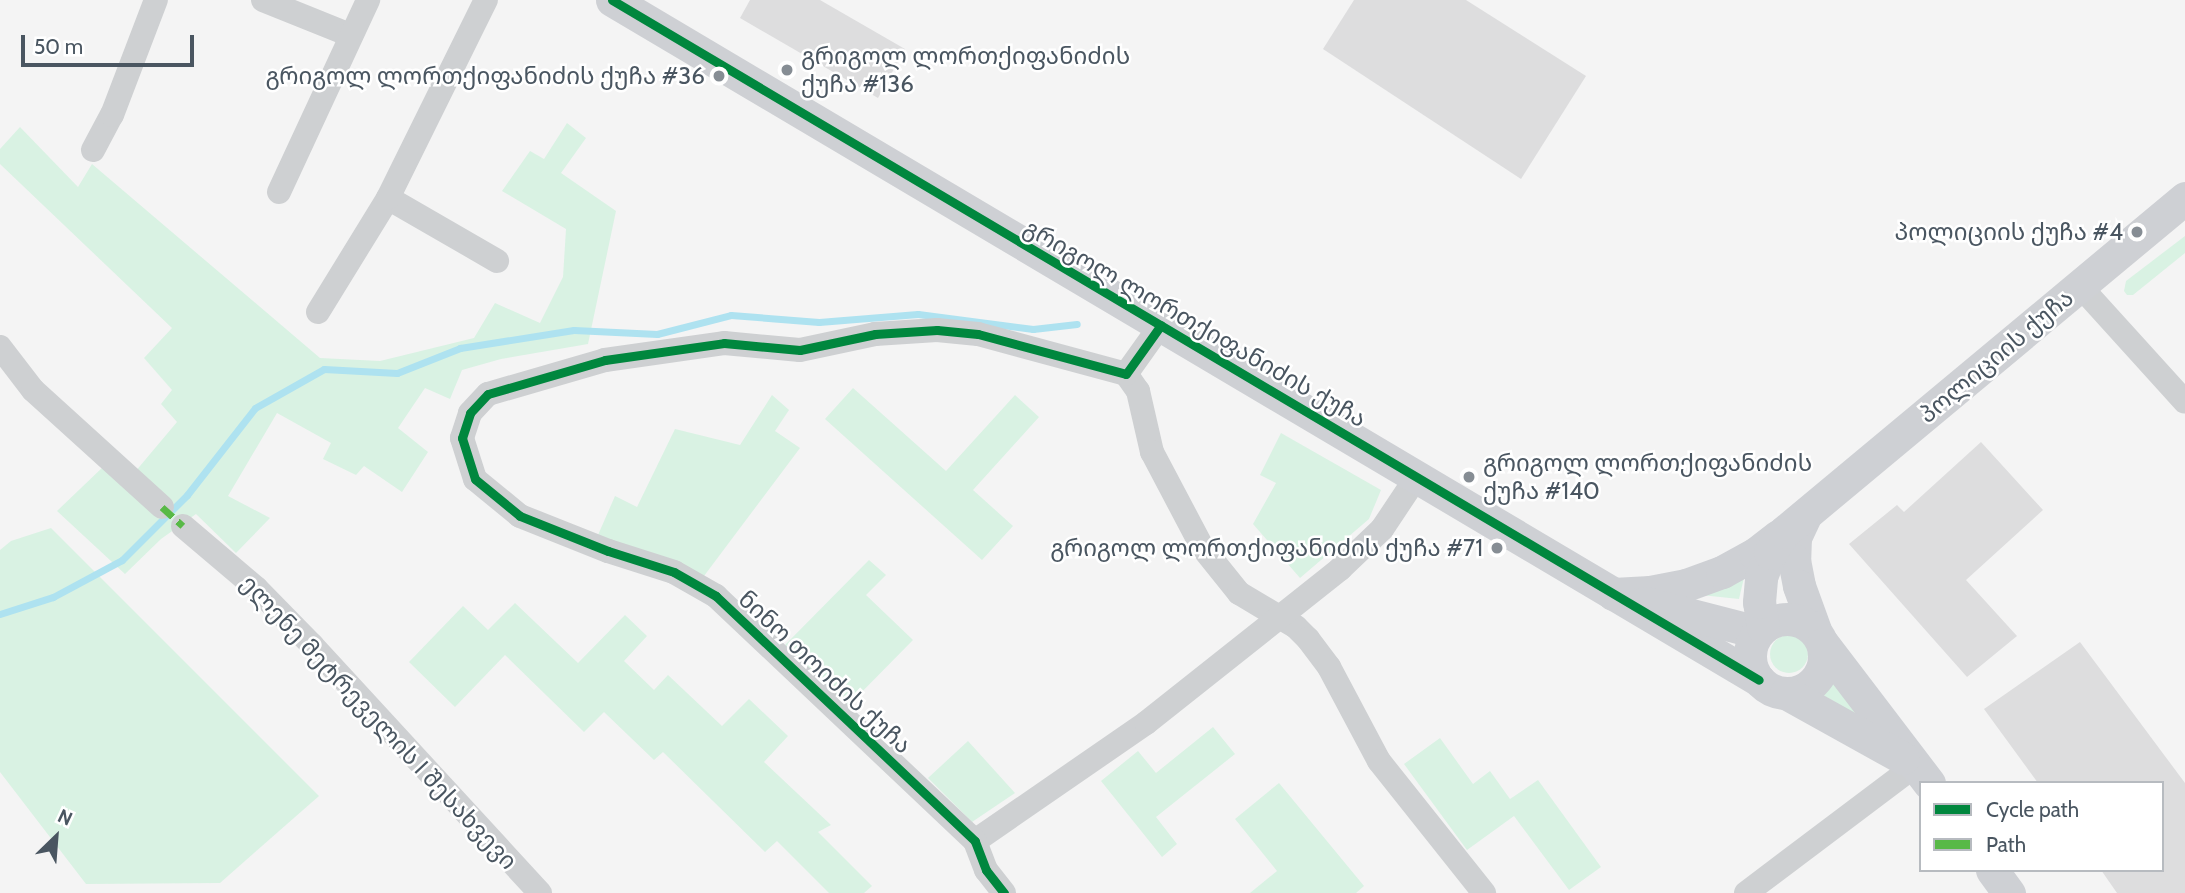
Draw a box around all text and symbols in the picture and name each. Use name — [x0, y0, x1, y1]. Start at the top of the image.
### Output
scale bar — [24, 21, 198, 65]
text: 50 m — [34, 34, 83, 59]
place label: გრიგოლ ლორთქიფანიძის ქუჩა #136 — [801, 42, 1130, 98]
place label: გრიგოლ ლორთქიფანიძის ქუჩა #36 — [265, 62, 705, 90]
marker: გრიგოლ ლორთქიფანიძის ქუჩა #136 — [779, 62, 795, 78]
marker: გრიგოლ ლორთქიფანიძის ქუჩა #36 — [711, 68, 727, 84]
street label: გრიგოლ ლორთქიფანიძის ქუჩა — [1019, 213, 1371, 433]
place label: პოლიციის ქუჩა #4 — [1894, 218, 2123, 246]
marker: პოლიციის ქუჩა #4 — [2129, 224, 2145, 240]
street label: პოლიციის ქუჩა — [1913, 283, 2079, 429]
place label: გრიგოლ ლორთქიფანიძის ქუჩა #140 — [1483, 449, 1812, 505]
marker: გრიგოლ ლორთქიფანიძის ქუჩა #140 — [1461, 469, 1477, 485]
place label: გრიგოლ ლორთქიფანიძის ქუჩა #71 — [1050, 534, 1483, 562]
marker: გრიგოლ ლორთქიფანიძის ქუჩა #71 — [1489, 540, 1505, 556]
street label: ელენე მეტრეველის I შესახვევი — [235, 569, 523, 875]
street label: ნინო თოიძის ქუჩა — [733, 584, 917, 760]
legend — [1919, 781, 2164, 872]
text: Cycle path — [1986, 797, 2079, 822]
north arrow — [21, 802, 91, 872]
text: N — [54, 804, 76, 831]
text: Path — [1986, 832, 2026, 857]

